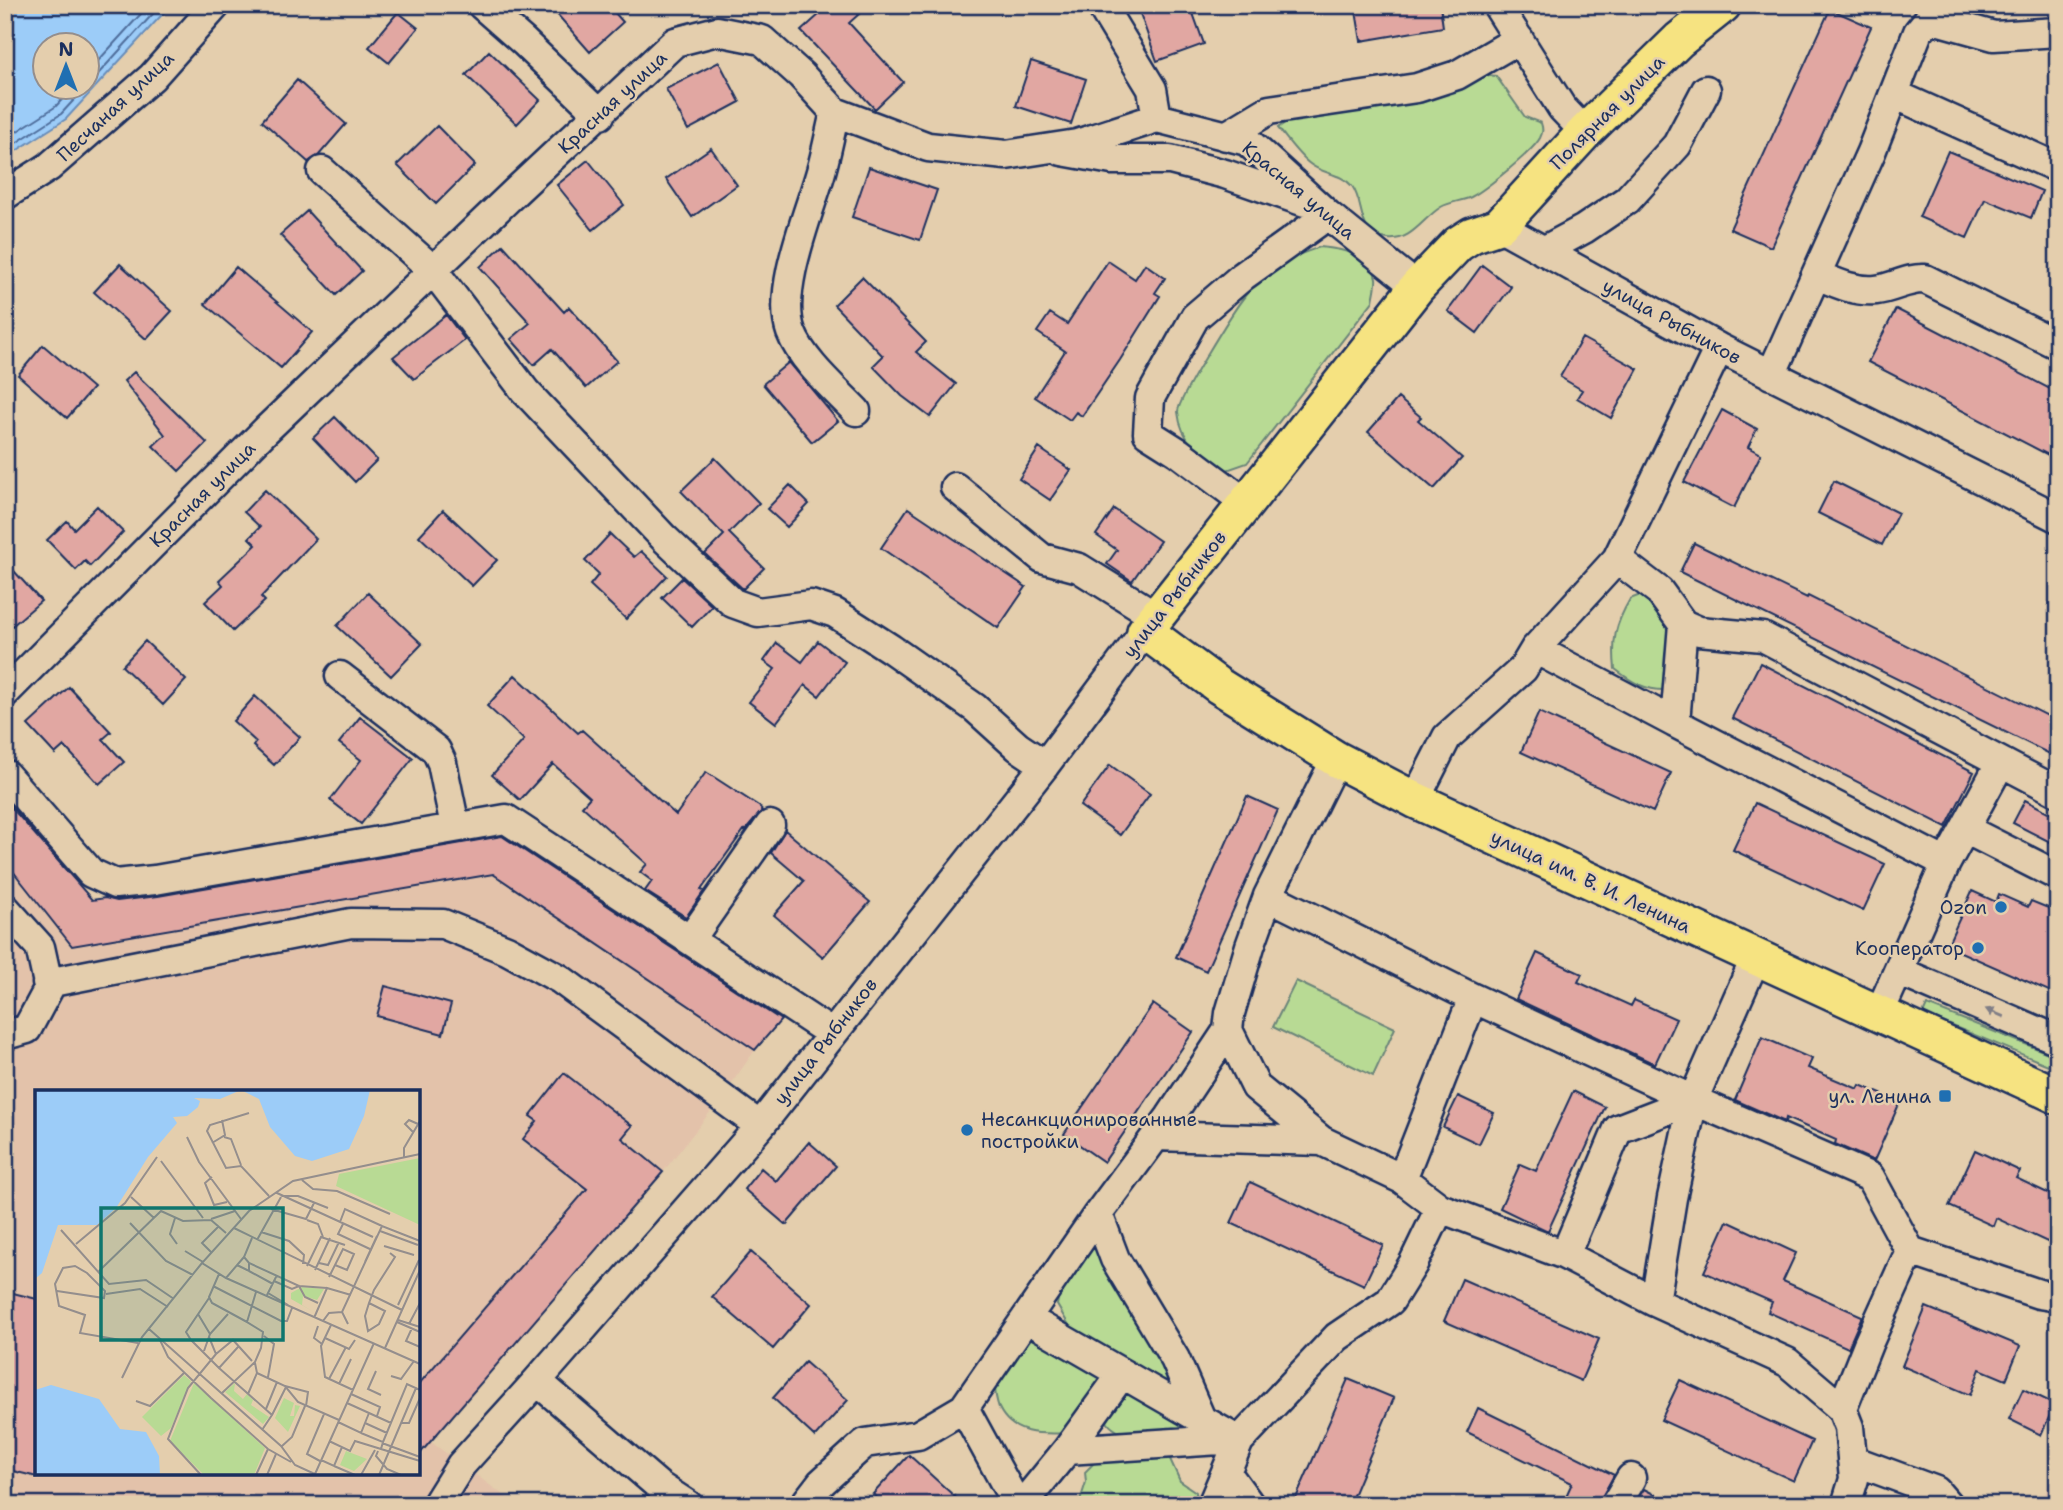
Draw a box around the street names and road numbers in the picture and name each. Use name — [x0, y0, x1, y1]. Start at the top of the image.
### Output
street label: Красная улица — [552, 45, 672, 159]
street label: Песчаная улица — [52, 46, 179, 167]
street label: Полярная улица — [1545, 49, 1670, 175]
street label: Красная улица — [1237, 136, 1361, 245]
street label: улица Рыбников — [1598, 273, 1745, 370]
street label: Красная улица — [144, 436, 261, 553]
street label: улица Рыбников — [1117, 526, 1232, 663]
street label: улица им. В. И. Ленина — [1487, 824, 1695, 939]
street label: улица Рыбников — [768, 973, 883, 1110]

